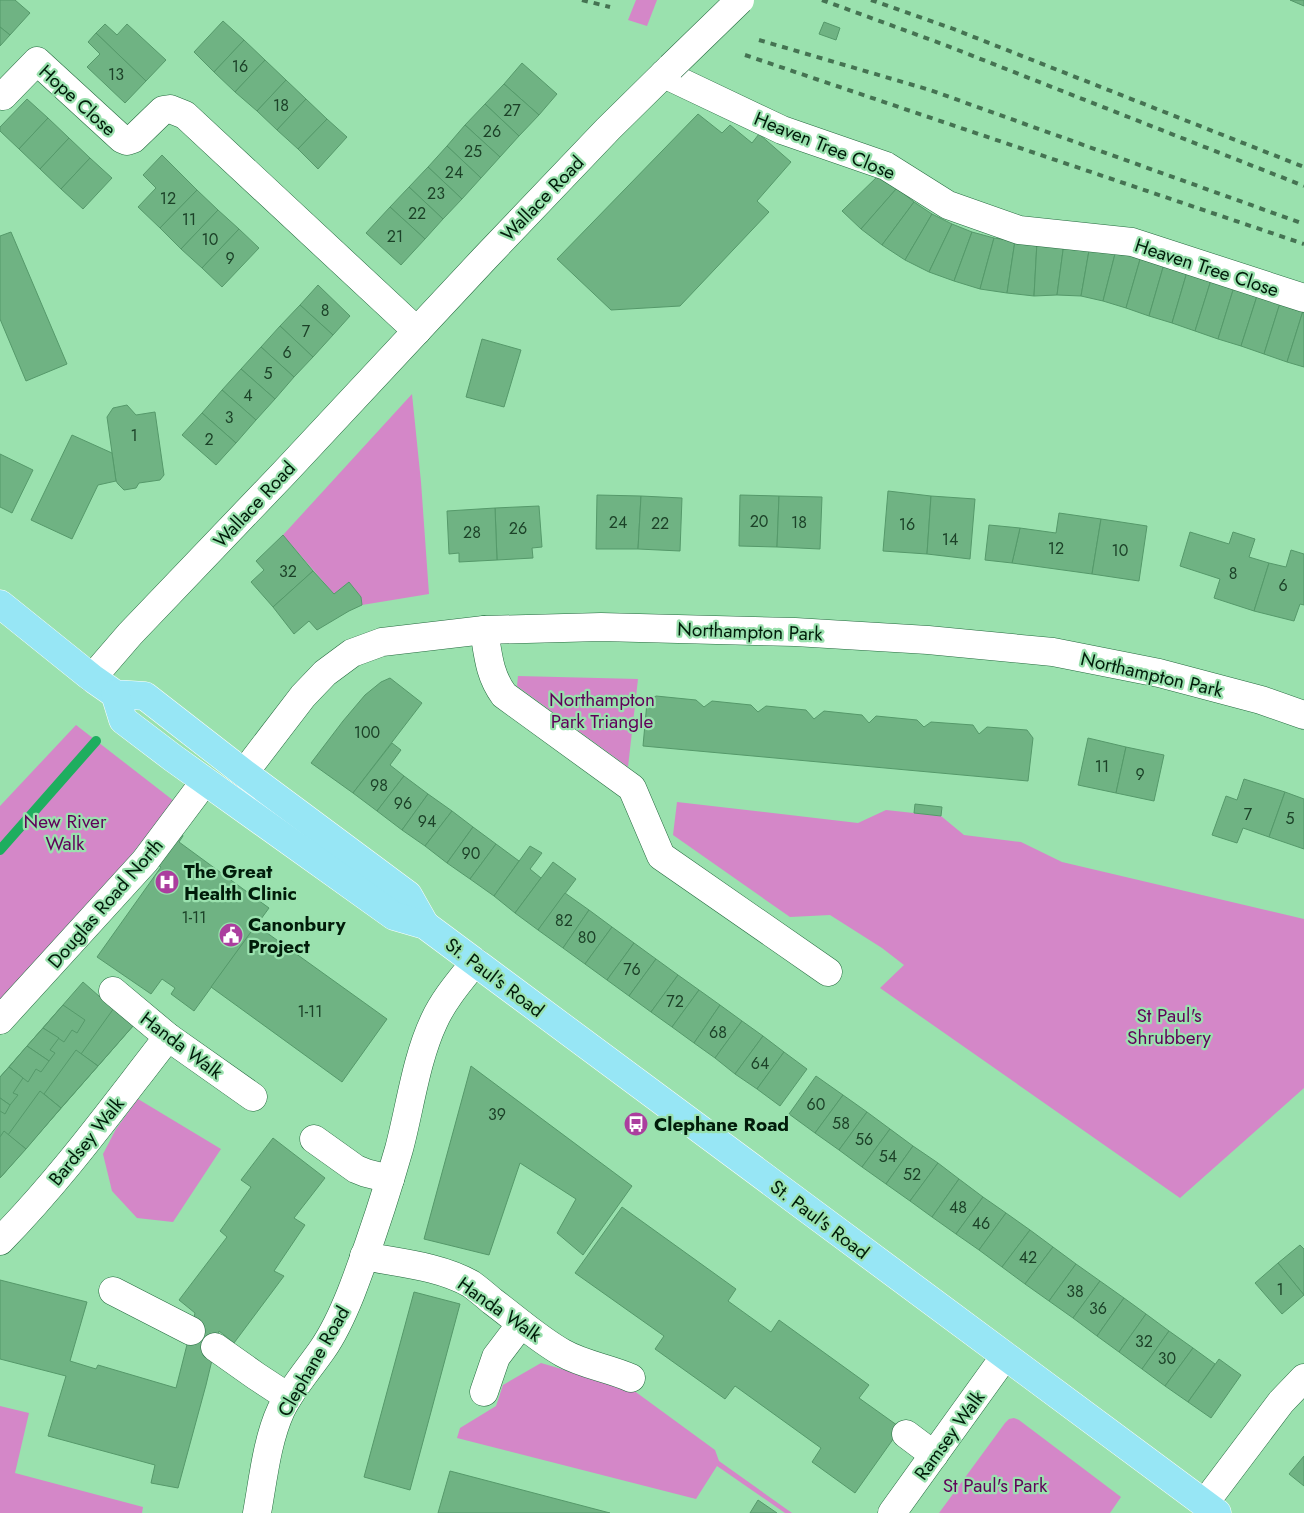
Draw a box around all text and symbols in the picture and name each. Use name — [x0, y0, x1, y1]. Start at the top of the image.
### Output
house number: 16 — [232, 55, 248, 78]
street label: Hope Close — [33, 58, 122, 142]
house number: 13 — [108, 63, 124, 86]
house number: 18 — [273, 94, 289, 117]
house number: 27 — [503, 99, 521, 122]
street label: Heaven Tree Close — [750, 105, 900, 186]
house number: 26 — [483, 120, 501, 143]
house number: 25 — [464, 140, 482, 163]
street label: Wallace Road — [495, 150, 590, 247]
house number: 24 — [445, 161, 463, 184]
house number: 23 — [427, 182, 445, 205]
house number: 12 — [160, 187, 176, 210]
house number: 22 — [408, 202, 426, 225]
house number: 11 — [182, 208, 196, 231]
house number: 21 — [387, 225, 403, 248]
house number: 10 — [202, 228, 218, 251]
street label: Heaven Tree Close — [1131, 231, 1283, 304]
house number: 9 — [225, 247, 235, 270]
house number: 8 — [321, 299, 329, 322]
house number: 7 — [302, 320, 311, 343]
house number: 6 — [282, 341, 292, 364]
house number: 5 — [263, 362, 273, 385]
house number: 4 — [243, 384, 253, 407]
house number: 3 — [225, 406, 234, 429]
house number: 1 — [130, 424, 138, 447]
house number: 2 — [204, 428, 214, 451]
street label: Wallace Road — [207, 455, 302, 554]
house number: 20 — [750, 510, 768, 533]
house number: 24 — [609, 511, 627, 534]
house number: 18 — [791, 511, 807, 534]
house number: 22 — [651, 512, 669, 535]
house number: 16 — [899, 513, 915, 536]
house number: 26 — [509, 517, 527, 540]
house number: 28 — [463, 521, 481, 544]
house number: 14 — [942, 528, 958, 551]
house number: 12 — [1048, 537, 1064, 560]
house number: 10 — [1112, 539, 1128, 562]
house number: 32 — [279, 560, 297, 583]
house number: 8 — [1229, 562, 1237, 585]
house number: 6 — [1278, 574, 1288, 597]
street label: Northampton Park — [677, 615, 824, 648]
street label: Northampton Park — [1078, 645, 1226, 704]
park label: Northampton Park Triangle — [549, 686, 655, 735]
house number: 100 — [354, 721, 380, 744]
house number: 11 — [1095, 755, 1109, 778]
house number: 9 — [1135, 763, 1145, 786]
house number: 98 — [370, 774, 388, 797]
house number: 96 — [394, 792, 412, 815]
house number: 7 — [1244, 803, 1253, 826]
house number: 5 — [1285, 807, 1295, 830]
park label: New River Walk — [24, 808, 107, 857]
house number: 94 — [418, 810, 436, 833]
street label: Douglas Road North — [41, 833, 169, 974]
house number: 90 — [462, 842, 480, 865]
place label: The Great Health Clinic — [184, 858, 297, 907]
hospital icon: The Great Health Clinic — [154, 869, 180, 895]
house number: 1-11 — [182, 906, 206, 929]
house number: 82 — [555, 909, 573, 932]
place label: Canonbury Project — [248, 911, 347, 960]
public building icon: Canonbury Project — [218, 922, 244, 948]
house number: 80 — [578, 926, 596, 949]
street label: St. Paul's Road — [440, 931, 550, 1024]
house number: 76 — [623, 958, 641, 981]
house number: 72 — [666, 990, 684, 1013]
house number: 1-11 — [298, 1000, 322, 1023]
park label: St Paul's Shrubbery — [1127, 1002, 1212, 1051]
street label: Handa Walk — [135, 1005, 229, 1086]
house number: 68 — [709, 1021, 727, 1044]
house number: 64 — [751, 1052, 769, 1075]
street label: Bardsey Walk — [42, 1091, 131, 1191]
house number: 60 — [807, 1093, 825, 1116]
house number: 39 — [488, 1103, 506, 1126]
bus stop icon: Clephane Road — [623, 1111, 649, 1137]
place label: Clephane Road — [654, 1111, 789, 1138]
house number: 58 — [832, 1112, 850, 1135]
house number: 56 — [855, 1128, 873, 1151]
house number: 54 — [879, 1145, 897, 1168]
house number: 52 — [903, 1163, 921, 1186]
street label: St. Paul's Road — [765, 1173, 875, 1266]
house number: 48 — [949, 1196, 967, 1219]
house number: 46 — [972, 1212, 990, 1235]
house number: 42 — [1019, 1246, 1037, 1269]
street label: Handa Walk — [452, 1270, 548, 1349]
house number: 1 — [1276, 1278, 1284, 1301]
house number: 38 — [1066, 1280, 1084, 1303]
house number: 36 — [1089, 1297, 1107, 1320]
street label: Clephane Road — [271, 1301, 356, 1422]
house number: 32 — [1135, 1330, 1153, 1353]
house number: 30 — [1158, 1347, 1176, 1370]
street label: Ramsey Walk — [908, 1385, 991, 1486]
park label: St Paul's Park — [943, 1472, 1048, 1499]

